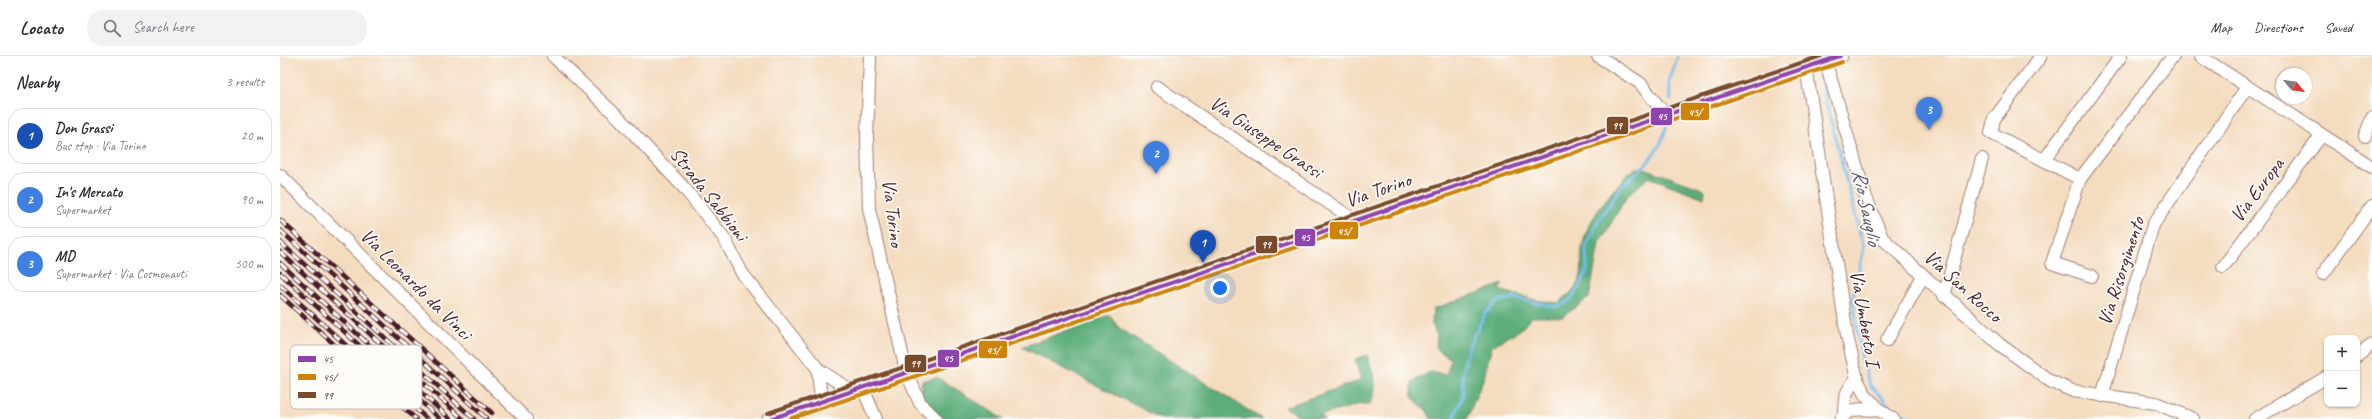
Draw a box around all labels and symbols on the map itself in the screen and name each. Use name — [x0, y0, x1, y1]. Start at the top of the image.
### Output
north arrow — [2276, 68, 2312, 104]
street label: Via Giuseppe Grassi — [1205, 90, 1329, 185]
pin: 3 — [1916, 97, 1942, 130]
line badge: 45/ — [1680, 102, 1710, 121]
text: 45/ — [1688, 105, 1704, 119]
line badge: 45 — [1650, 107, 1673, 126]
text: 45 — [1657, 109, 1668, 123]
line badge: 99 — [1606, 116, 1629, 135]
text: 99 — [1612, 118, 1623, 132]
pin: 2 — [1143, 141, 1169, 174]
street label: Strada Sabbioni — [665, 142, 755, 248]
street label: Via Europa — [2225, 151, 2291, 227]
street label: Via Torino — [1342, 166, 1416, 213]
water label: Rio Sauglio — [1846, 167, 1888, 250]
street label: Via Torino — [876, 178, 910, 250]
street label: Via Risorgimento — [2092, 213, 2151, 328]
line badge: 45/ — [1329, 221, 1359, 240]
street label: Via Leonardo da Vinci — [355, 223, 479, 347]
text: 45/ — [1337, 224, 1353, 238]
line badge: 45 — [1294, 228, 1316, 247]
pin: 1 — [1190, 230, 1216, 263]
text: 45 — [1300, 230, 1311, 244]
line badge: 99 — [1255, 235, 1278, 254]
text: 99 — [1261, 237, 1272, 251]
street label: Via San Rocco — [1919, 244, 2009, 329]
street label: Via Umberto I — [1844, 268, 1887, 373]
your location — [1210, 278, 1230, 298]
line badge: 45/ — [978, 340, 1008, 359]
text: 45/ — [986, 343, 1002, 357]
legend — [290, 345, 422, 409]
line badge: 45 — [937, 349, 960, 368]
text: 45 — [943, 351, 954, 365]
text: 45 — [323, 352, 334, 366]
line badge: 99 — [904, 354, 927, 373]
text: 99 — [910, 356, 921, 370]
text: 45/ — [323, 370, 339, 384]
text: 99 — [323, 388, 334, 402]

